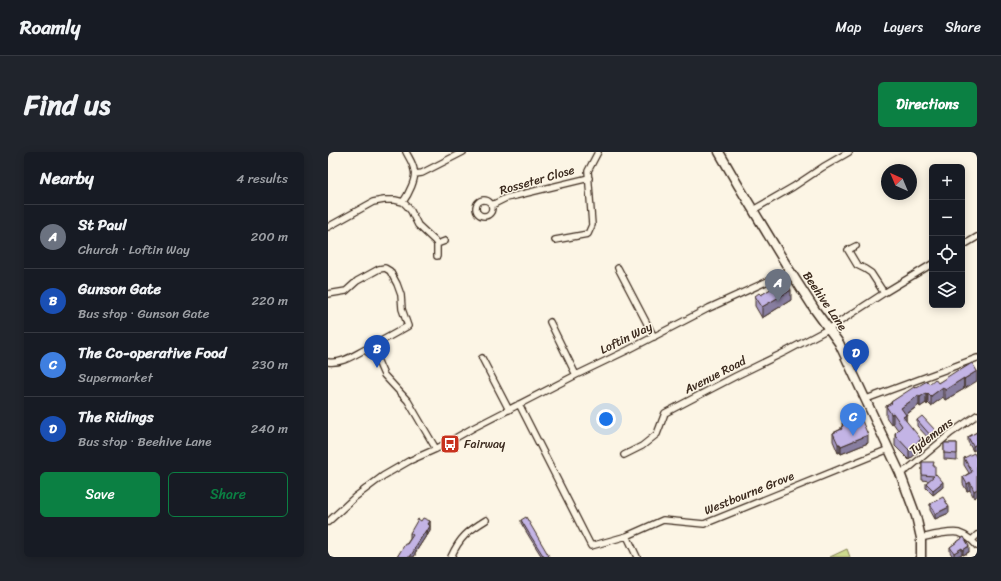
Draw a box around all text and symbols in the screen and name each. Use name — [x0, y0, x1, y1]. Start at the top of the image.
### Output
text: Roamly — [20, 11, 80, 44]
text: Map — [836, 15, 861, 40]
text: Layers — [883, 15, 923, 40]
text: Share — [945, 15, 981, 40]
text: Find us — [24, 80, 111, 129]
button: Directions — [878, 82, 977, 127]
street label: Rosseter Close — [497, 159, 577, 201]
text: Nearby — [40, 163, 94, 193]
north arrow — [881, 164, 917, 200]
map controls — [929, 164, 965, 308]
button: + — [929, 164, 965, 200]
text: 4 results — [236, 167, 288, 190]
button: − — [929, 200, 965, 236]
text: St Paul — [78, 212, 127, 238]
text: A — [49, 225, 57, 248]
text: 200 m — [251, 225, 288, 248]
button: locate — [929, 236, 965, 272]
text: Church · Loftin Way — [78, 238, 190, 261]
street label: Beehive Lane — [797, 267, 853, 336]
pin: A — [765, 269, 791, 302]
button: layers — [929, 272, 965, 308]
text: Gunson Gate — [78, 276, 161, 302]
text: B — [49, 289, 57, 312]
text: 220 m — [251, 289, 288, 312]
text: Bus stop · Gunson Gate — [78, 302, 210, 325]
street label: Loftin Way — [596, 315, 657, 360]
pin: B — [364, 335, 390, 368]
pin: D — [843, 339, 869, 372]
text: The Co-operative Food — [78, 340, 226, 366]
street label: Avenue Road — [679, 349, 751, 400]
text: C — [49, 353, 57, 376]
text: 230 m — [252, 353, 288, 376]
text: Supermarket — [78, 366, 153, 389]
pin: C — [840, 403, 866, 436]
text: The Ridings — [78, 404, 154, 430]
your location — [596, 409, 616, 429]
street label: Tydemans — [904, 411, 958, 461]
text: D — [49, 417, 57, 440]
text: 240 m — [251, 417, 288, 440]
text: Bus stop · Beehive Lane — [78, 430, 211, 453]
bus stop icon: Fairway — [439, 433, 461, 455]
place label: Fairway — [464, 433, 506, 455]
street label: Westbourne Grove — [701, 465, 798, 521]
button: Save — [40, 472, 160, 517]
button: Share — [168, 472, 288, 517]

